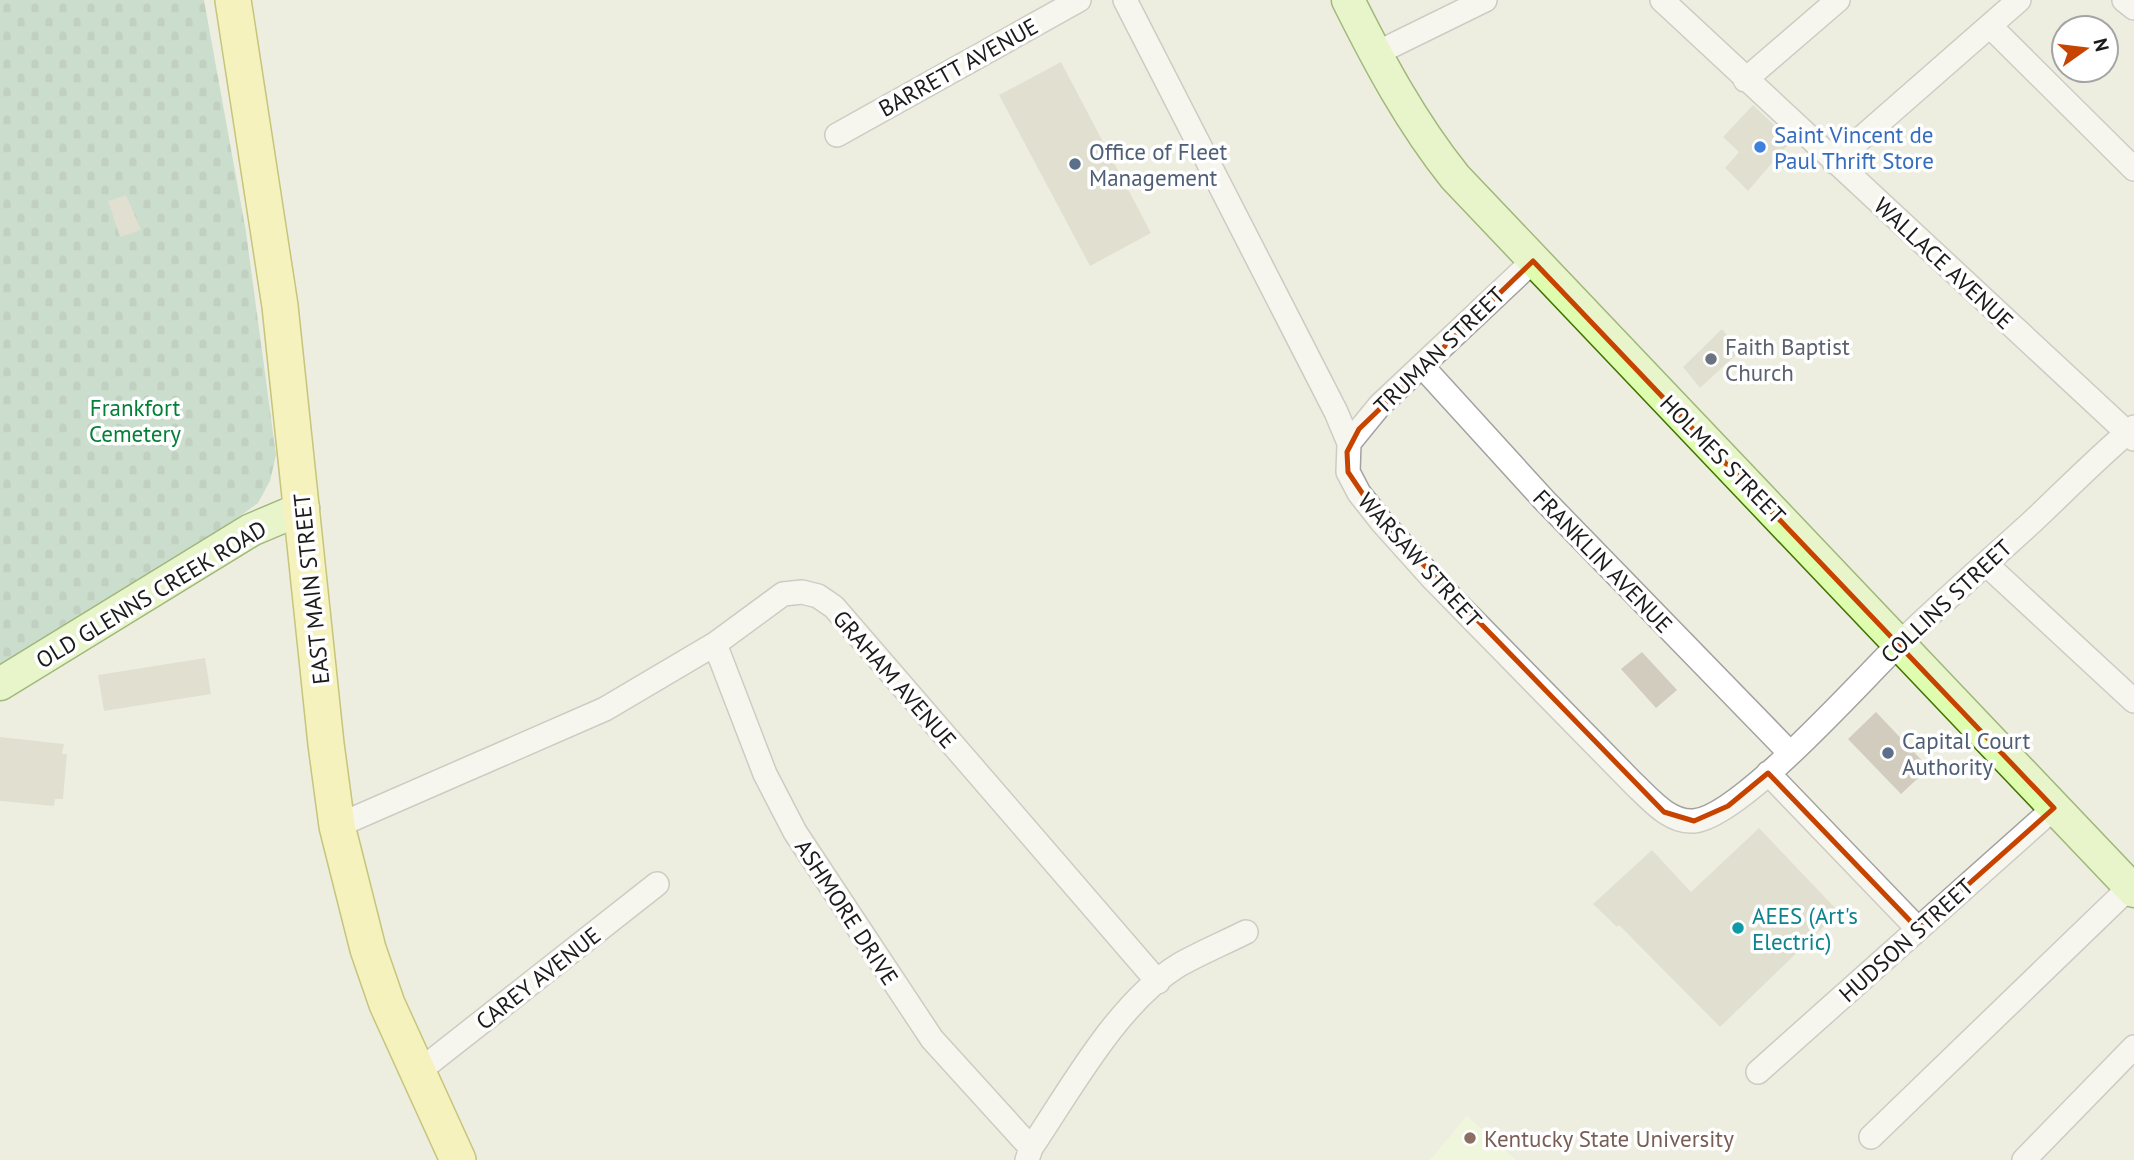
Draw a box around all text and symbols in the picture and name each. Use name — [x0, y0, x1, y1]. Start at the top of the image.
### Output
street label: BARRETT AVENUE — [873, 11, 1043, 123]
north arrow — [2050, 14, 2120, 84]
text: N — [2088, 36, 2115, 54]
place label: Saint Vincent de Paul Thrift Store — [1774, 120, 1934, 175]
place label: Office of Fleet Management — [1089, 137, 1227, 192]
marker: Saint Vincent de Paul Thrift Store — [1752, 139, 1768, 155]
marker: Office of Fleet Management — [1067, 156, 1083, 172]
street label: WALLACE AVENUE — [1868, 191, 2020, 335]
street label: TRUMAN STREET — [1367, 280, 1511, 420]
place label: Faith Baptist Church — [1725, 332, 1850, 387]
marker: Faith Baptist Church — [1703, 351, 1719, 367]
street label: HOLMES STREET — [1654, 388, 1792, 530]
park label: Frankfort Cemetery — [89, 393, 181, 448]
street label: FRANKLIN AVENUE — [1527, 483, 1679, 639]
street label: WARSAW STREET — [1352, 487, 1488, 634]
street label: EAST MAIN STREET — [287, 492, 335, 686]
street label: OLD GLENNS CREEK ROAD — [31, 514, 271, 674]
street label: COLLINS STREET — [1874, 533, 2018, 669]
street label: GRAHAM AVENUE — [827, 604, 963, 754]
place label: Capital Court Authority — [1902, 726, 2030, 781]
marker: Capital Court Authority — [1880, 745, 1896, 761]
street label: ASHMORE DRIVE — [789, 834, 905, 990]
street label: HUDSON STREET — [1833, 872, 1979, 1008]
place label: AEES (Art's Electric) — [1752, 901, 1858, 956]
street label: CAREY AVENUE — [470, 920, 606, 1036]
marker: AEES (Art's Electric) — [1730, 920, 1746, 936]
place label: Kentucky State University — [1484, 1124, 1734, 1153]
marker: Kentucky State University — [1462, 1130, 1478, 1146]

